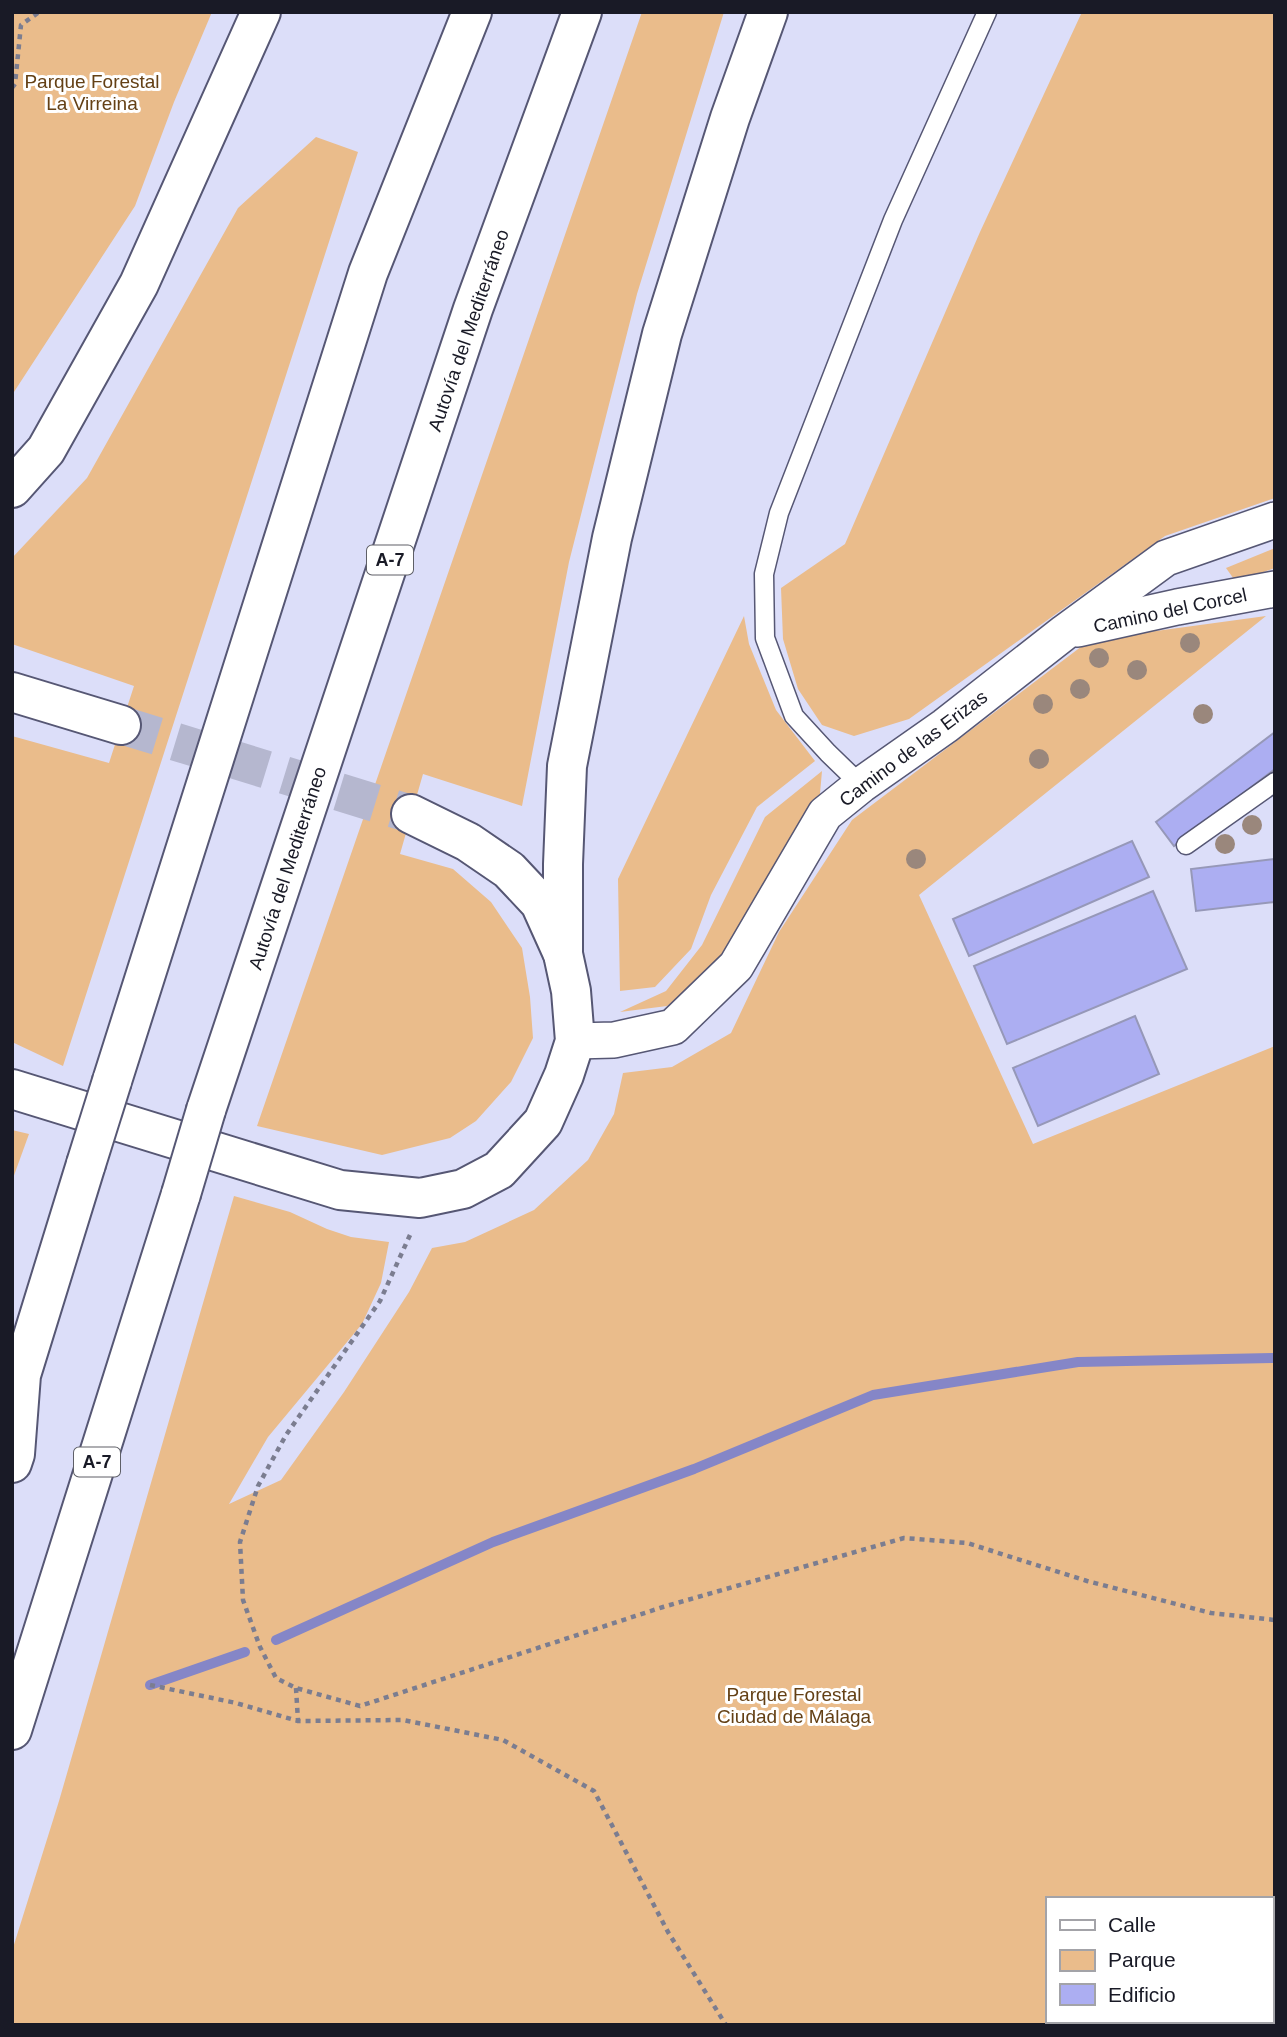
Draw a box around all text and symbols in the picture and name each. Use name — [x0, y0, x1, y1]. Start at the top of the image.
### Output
park label: Parque Forestal La Virreina — [24, 71, 160, 114]
street label: Autovía del Mediterráneo — [424, 226, 513, 434]
road number: A-7 — [367, 546, 413, 574]
street label: Camino del Corcel — [1091, 584, 1249, 637]
street label: Camino de las Erizas — [835, 686, 991, 811]
street label: Autovía del Mediterráneo — [245, 764, 330, 972]
road number: A-7 — [74, 1448, 120, 1476]
park label: Parque Forestal Ciudad de Málaga — [717, 1684, 872, 1727]
legend — [1046, 1897, 1273, 2023]
text: Calle — [1108, 1913, 1156, 1936]
text: Parque — [1108, 1948, 1176, 1971]
text: Edificio — [1108, 1983, 1176, 2006]

